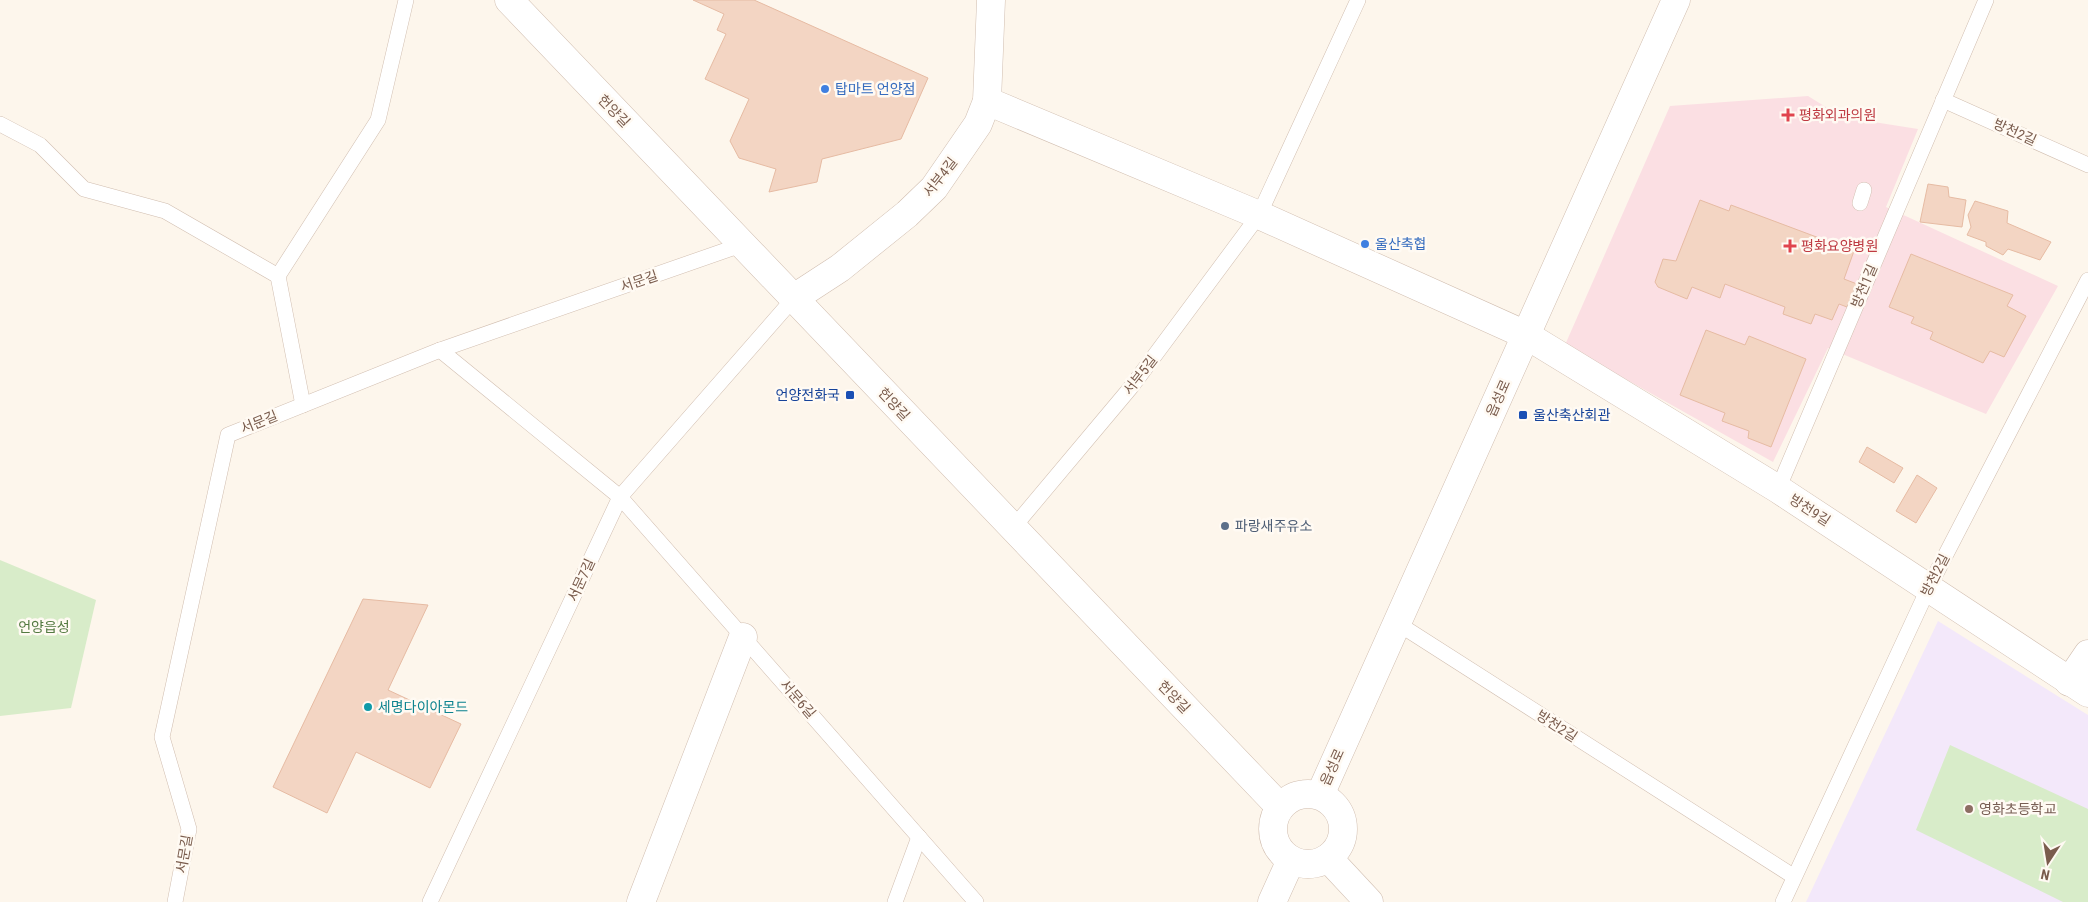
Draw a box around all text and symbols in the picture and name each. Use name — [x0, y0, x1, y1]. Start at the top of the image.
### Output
place label: 탑마트 언양점 — [835, 81, 916, 97]
marker: 탑마트 언양점 — [819, 83, 831, 95]
street label: 헌양길 — [595, 92, 633, 130]
place label: 평화외과의원 — [1799, 107, 1876, 123]
marker: 평화외과의원 — [1781, 108, 1795, 122]
street label: 방천2길 — [1991, 115, 2039, 149]
street label: 서부4길 — [920, 154, 960, 200]
place label: 울산축협 — [1375, 236, 1427, 252]
marker: 울산축협 — [1359, 238, 1371, 250]
place label: 평화요양병원 — [1801, 238, 1878, 254]
marker: 평화요양병원 — [1783, 239, 1797, 253]
street label: 방천1길 — [1848, 262, 1880, 310]
street label: 서문길 — [618, 267, 660, 295]
street label: 서부5길 — [1120, 352, 1160, 398]
street label: 읍성로 — [1483, 377, 1513, 419]
street label: 헌양길 — [875, 384, 913, 424]
place label: 언양전화국 — [776, 387, 840, 403]
marker: 언양전화국 — [844, 389, 856, 401]
street label: 서문길 — [238, 407, 280, 437]
place label: 울산축산회관 — [1533, 407, 1610, 423]
marker: 울산축산회관 — [1517, 409, 1529, 421]
street label: 방천9길 — [1787, 491, 1833, 529]
place label: 파랑새주유소 — [1235, 518, 1312, 534]
marker: 파랑새주유소 — [1219, 520, 1231, 532]
street label: 방천2길 — [1918, 551, 1952, 599]
street label: 서문7길 — [564, 556, 598, 604]
park label: 언양읍성 — [18, 619, 70, 635]
street label: 서문6길 — [777, 677, 819, 721]
street label: 헌양길 — [1155, 678, 1193, 716]
place label: 세명다이아몬드 — [378, 699, 468, 715]
marker: 세명다이아몬드 — [362, 701, 374, 713]
street label: 방천2길 — [1534, 707, 1580, 745]
street label: 읍성로 — [1317, 746, 1347, 788]
place label: 영화초등학교 — [1979, 801, 2056, 817]
marker: 영화초등학교 — [1963, 803, 1975, 815]
street label: 서문길 — [173, 834, 195, 874]
north arrow — [2023, 837, 2073, 887]
text: N — [2039, 866, 2051, 883]

